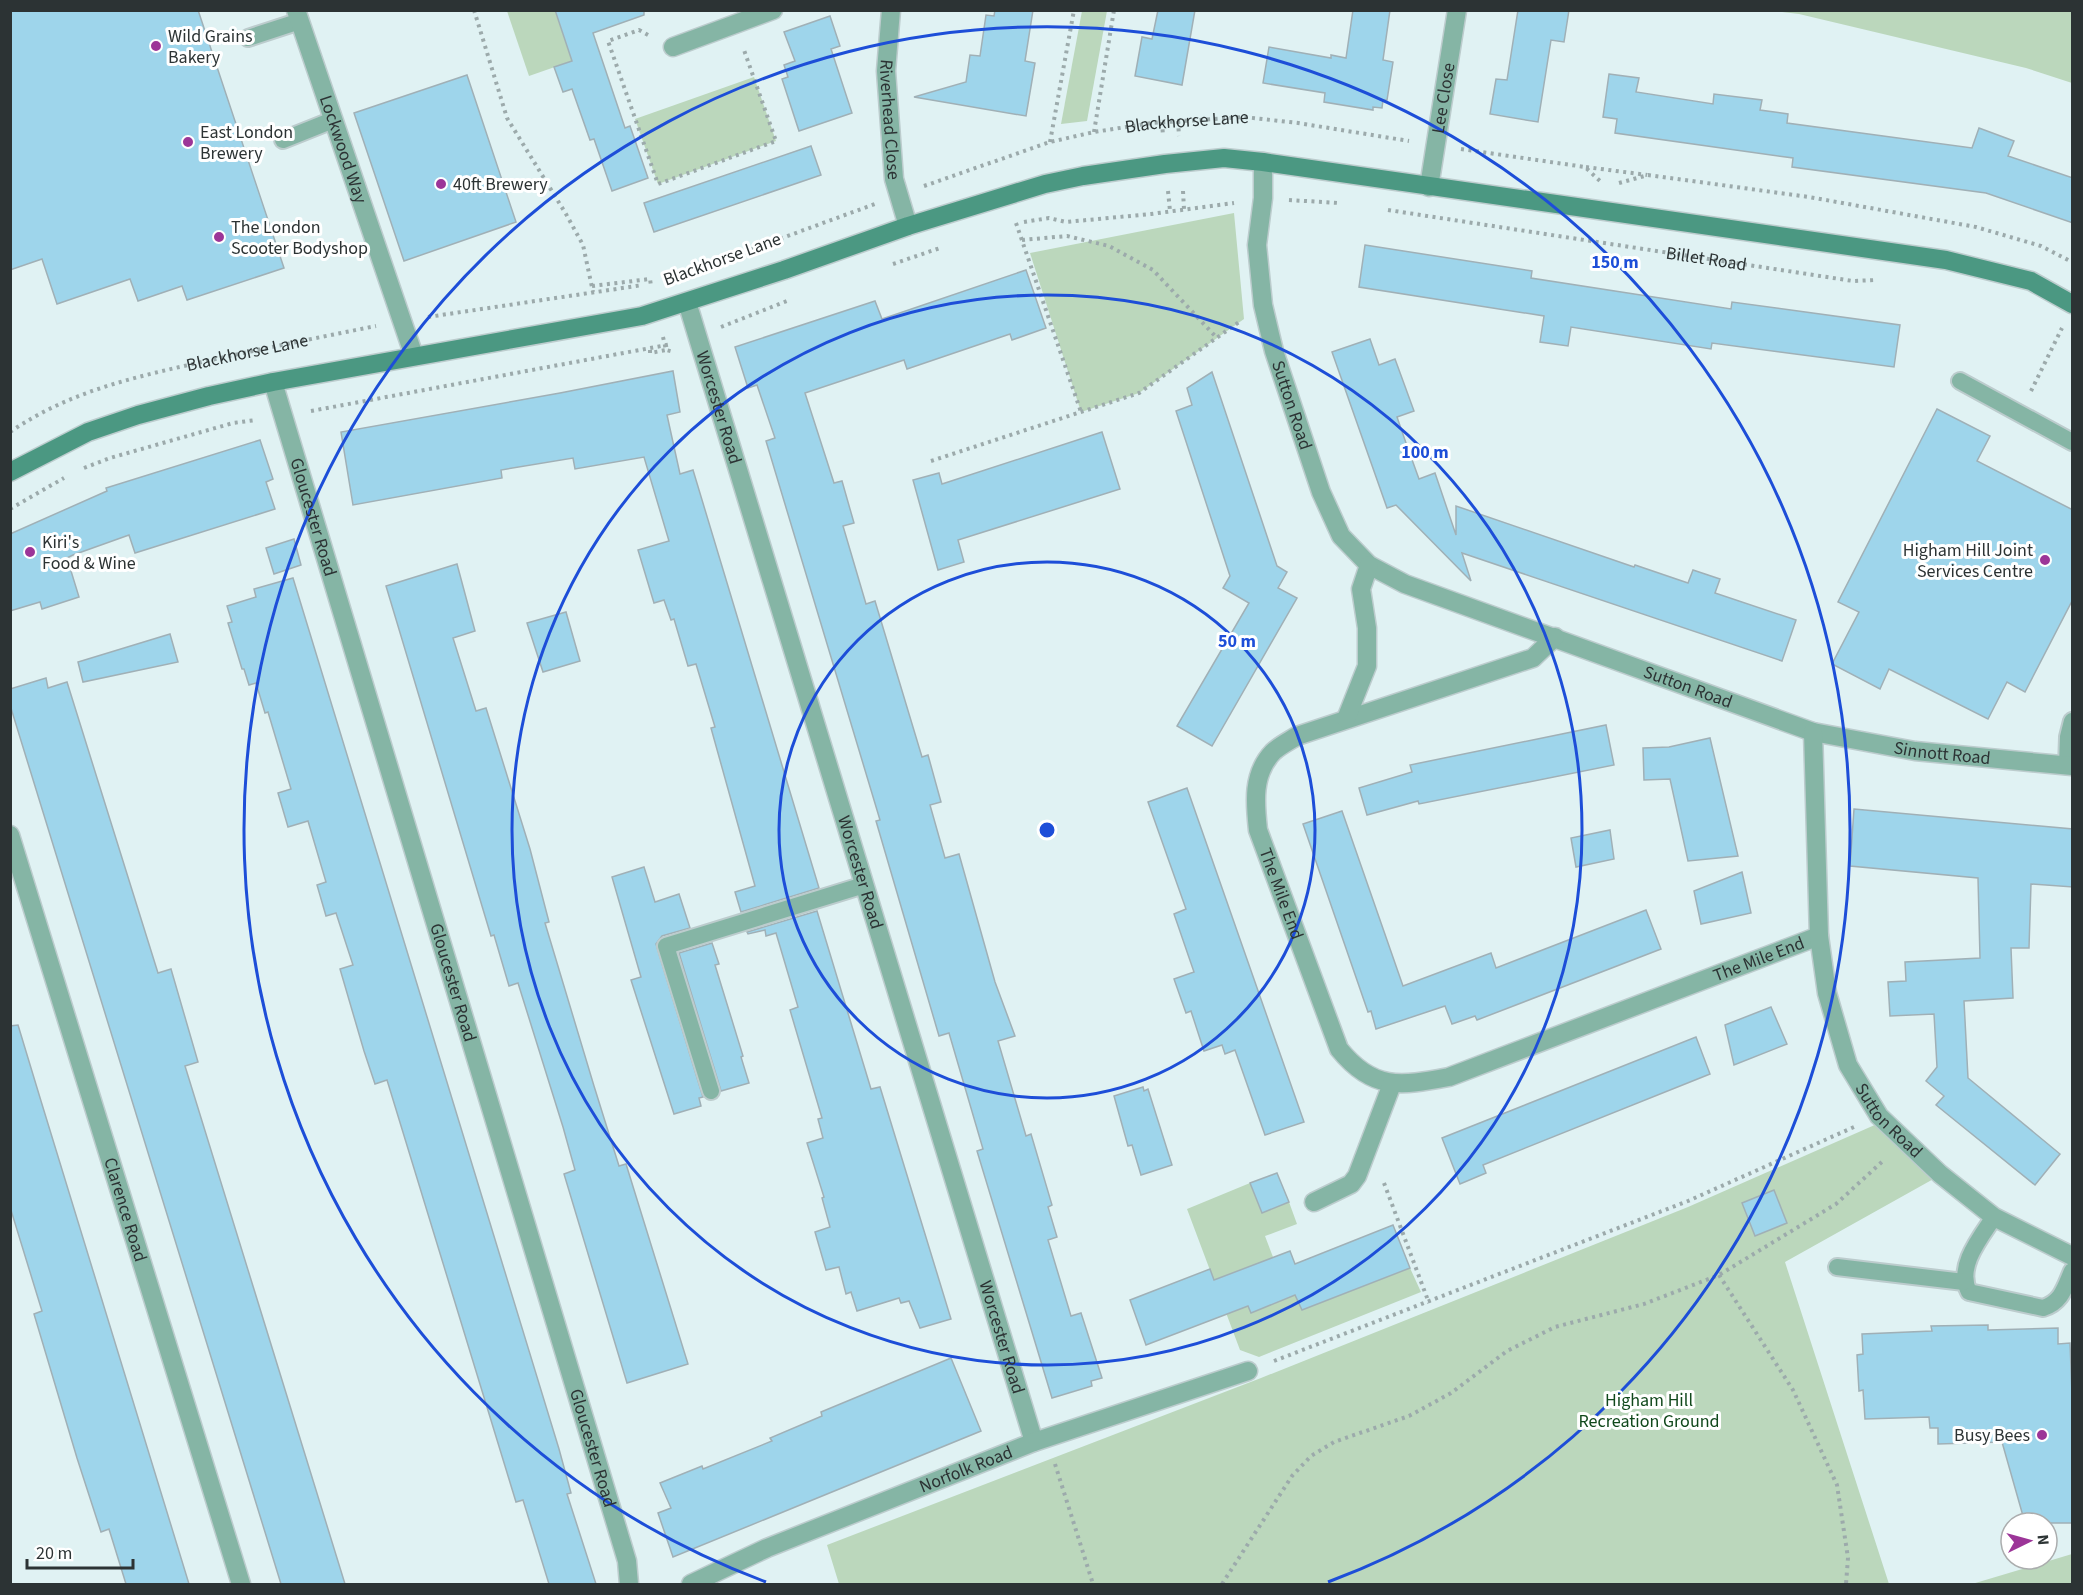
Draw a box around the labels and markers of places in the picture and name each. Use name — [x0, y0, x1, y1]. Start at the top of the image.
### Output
place label: Wild Grains Bakery — [168, 24, 253, 70]
marker: Wild Grains Bakery — [149, 39, 163, 53]
place label: East London Brewery — [200, 120, 293, 166]
marker: East London Brewery — [181, 135, 195, 149]
place label: 40ft Brewery — [453, 172, 548, 197]
marker: 40ft Brewery — [434, 177, 448, 191]
place label: The London Scooter Bodyshop — [231, 215, 368, 261]
marker: The London Scooter Bodyshop — [212, 230, 226, 244]
place label: Kiri's Food & Wine — [42, 530, 136, 576]
place label: Higham Hill Joint Services Centre — [1903, 538, 2033, 584]
marker: Kiri's Food & Wine — [23, 545, 37, 559]
marker: Higham Hill Joint Services Centre — [2038, 553, 2052, 567]
centre of rings — [1037, 820, 1057, 840]
place label: Busy Bees — [1954, 1423, 2030, 1448]
marker: Busy Bees — [2035, 1428, 2049, 1442]

